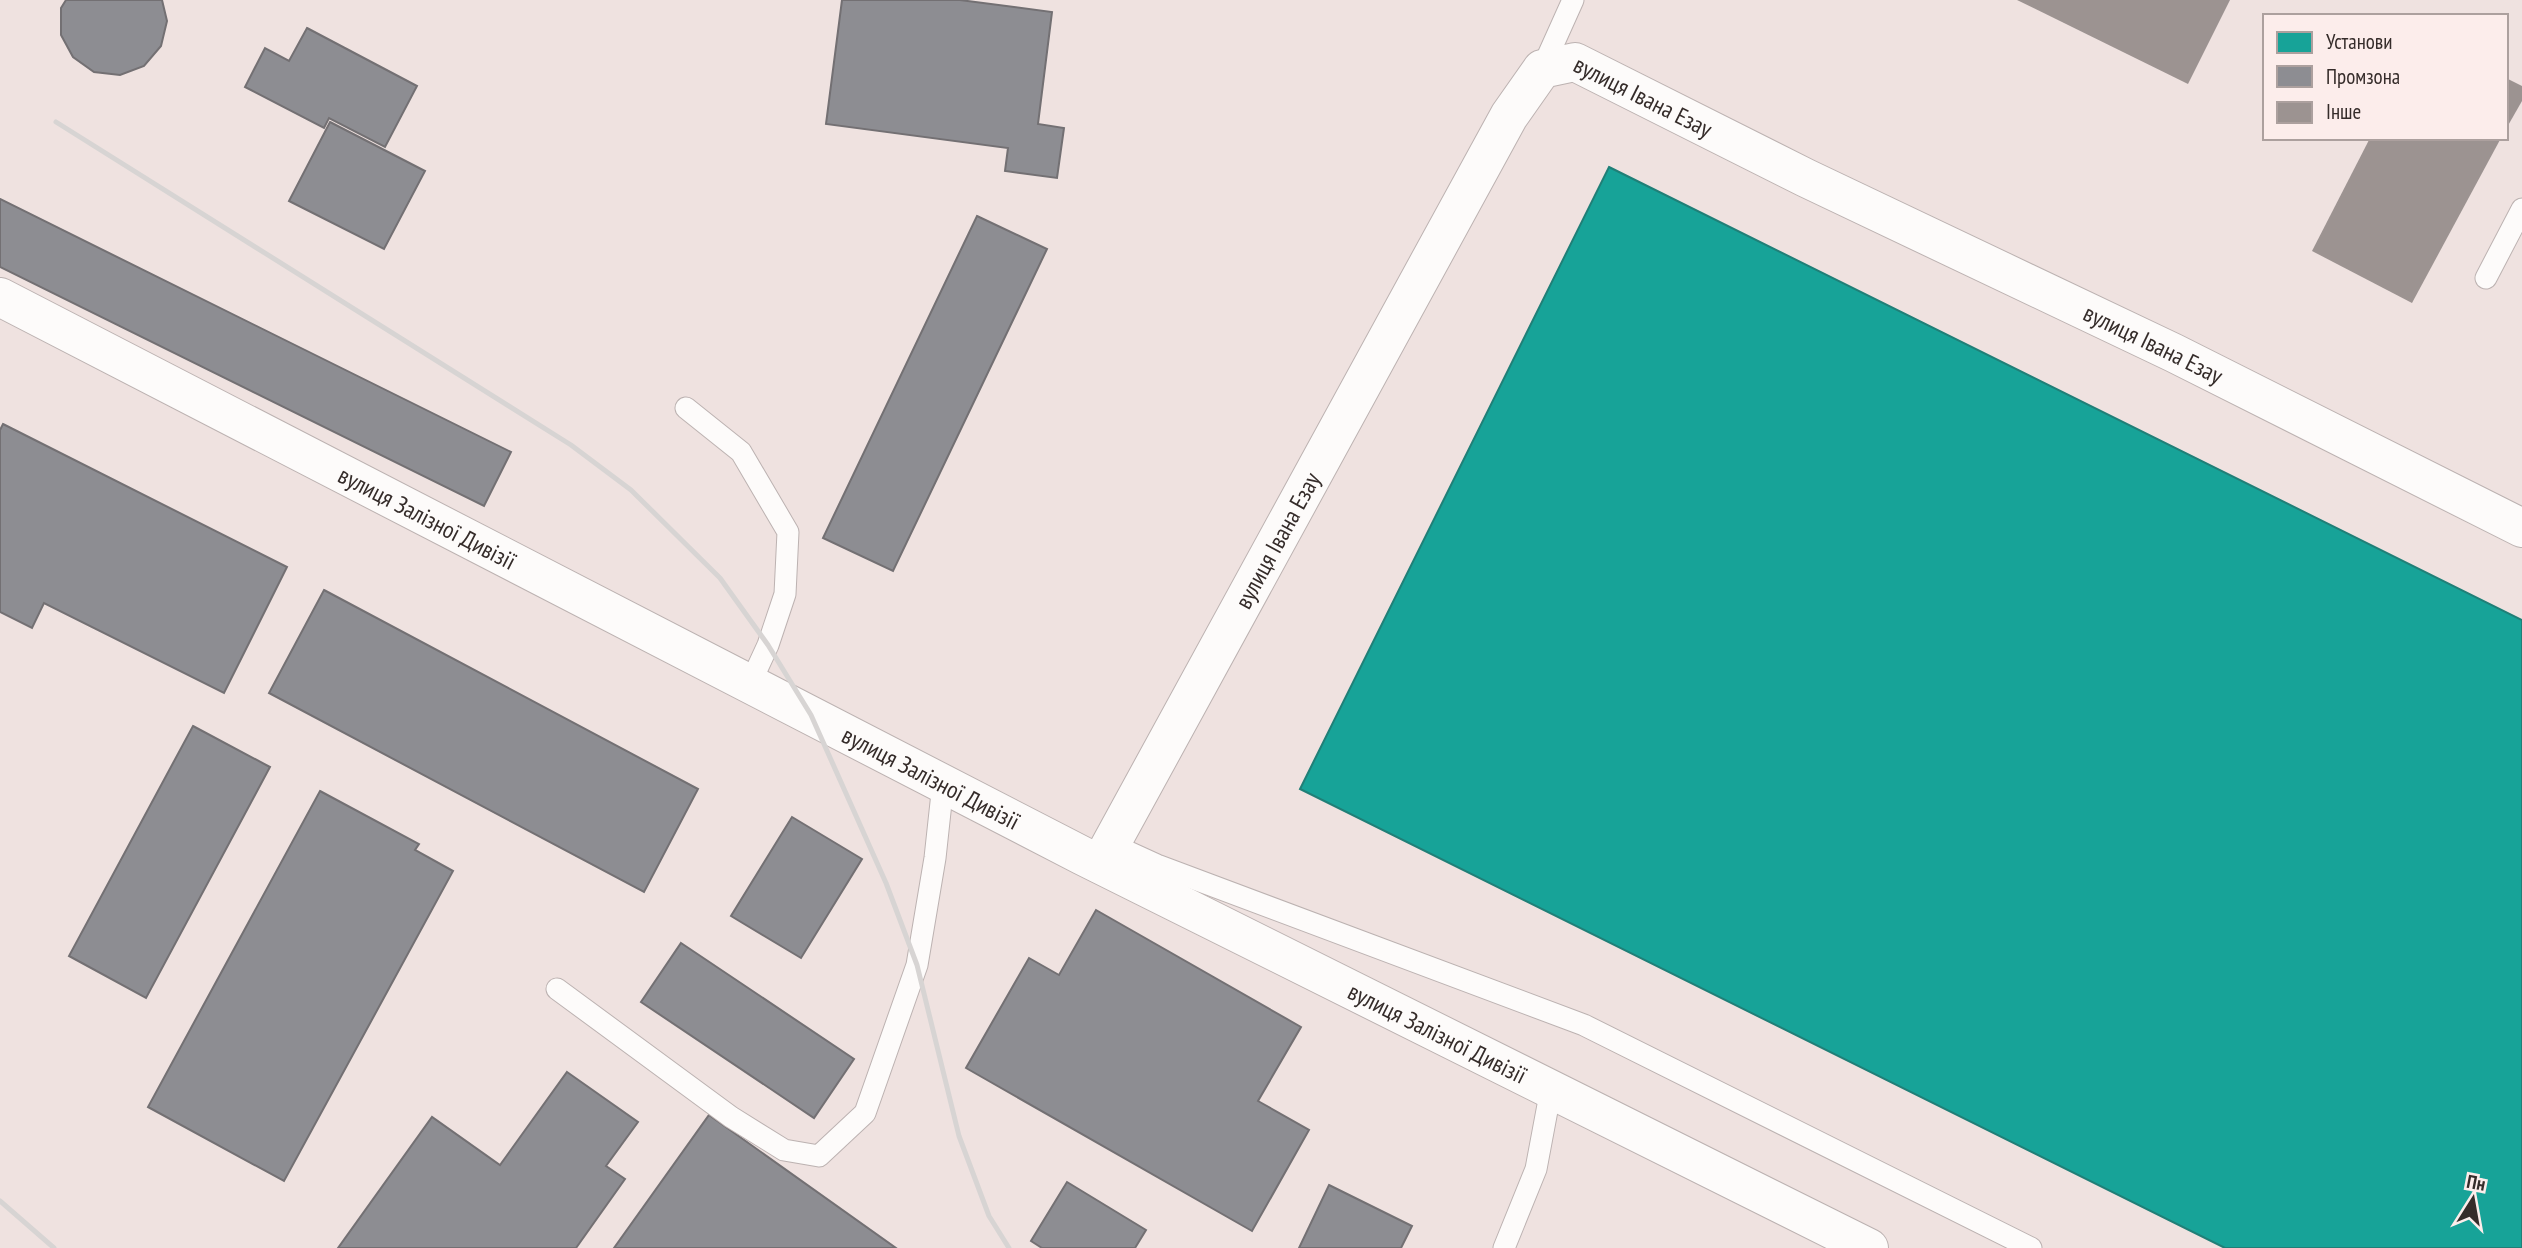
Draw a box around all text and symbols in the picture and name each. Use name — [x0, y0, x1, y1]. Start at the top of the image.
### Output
legend — [2263, 14, 2508, 140]
text: Установи — [2326, 28, 2393, 55]
street label: вулиця Івана Езау — [1569, 48, 1718, 144]
text: Промзона — [2326, 63, 2400, 90]
text: Інше — [2326, 98, 2361, 125]
street label: вулиця Івана Езау — [2079, 297, 2228, 391]
street label: вулиця Залізної Дивізії — [333, 459, 522, 577]
street label: вулиця Івана Езау — [1227, 467, 1327, 614]
street label: вулиця Залізної Дивізії — [837, 719, 1026, 837]
street label: вулиця Залізної Дивізії — [1343, 975, 1533, 1091]
north arrow — [2438, 1164, 2508, 1234]
text: Пн — [2465, 1169, 2488, 1196]

